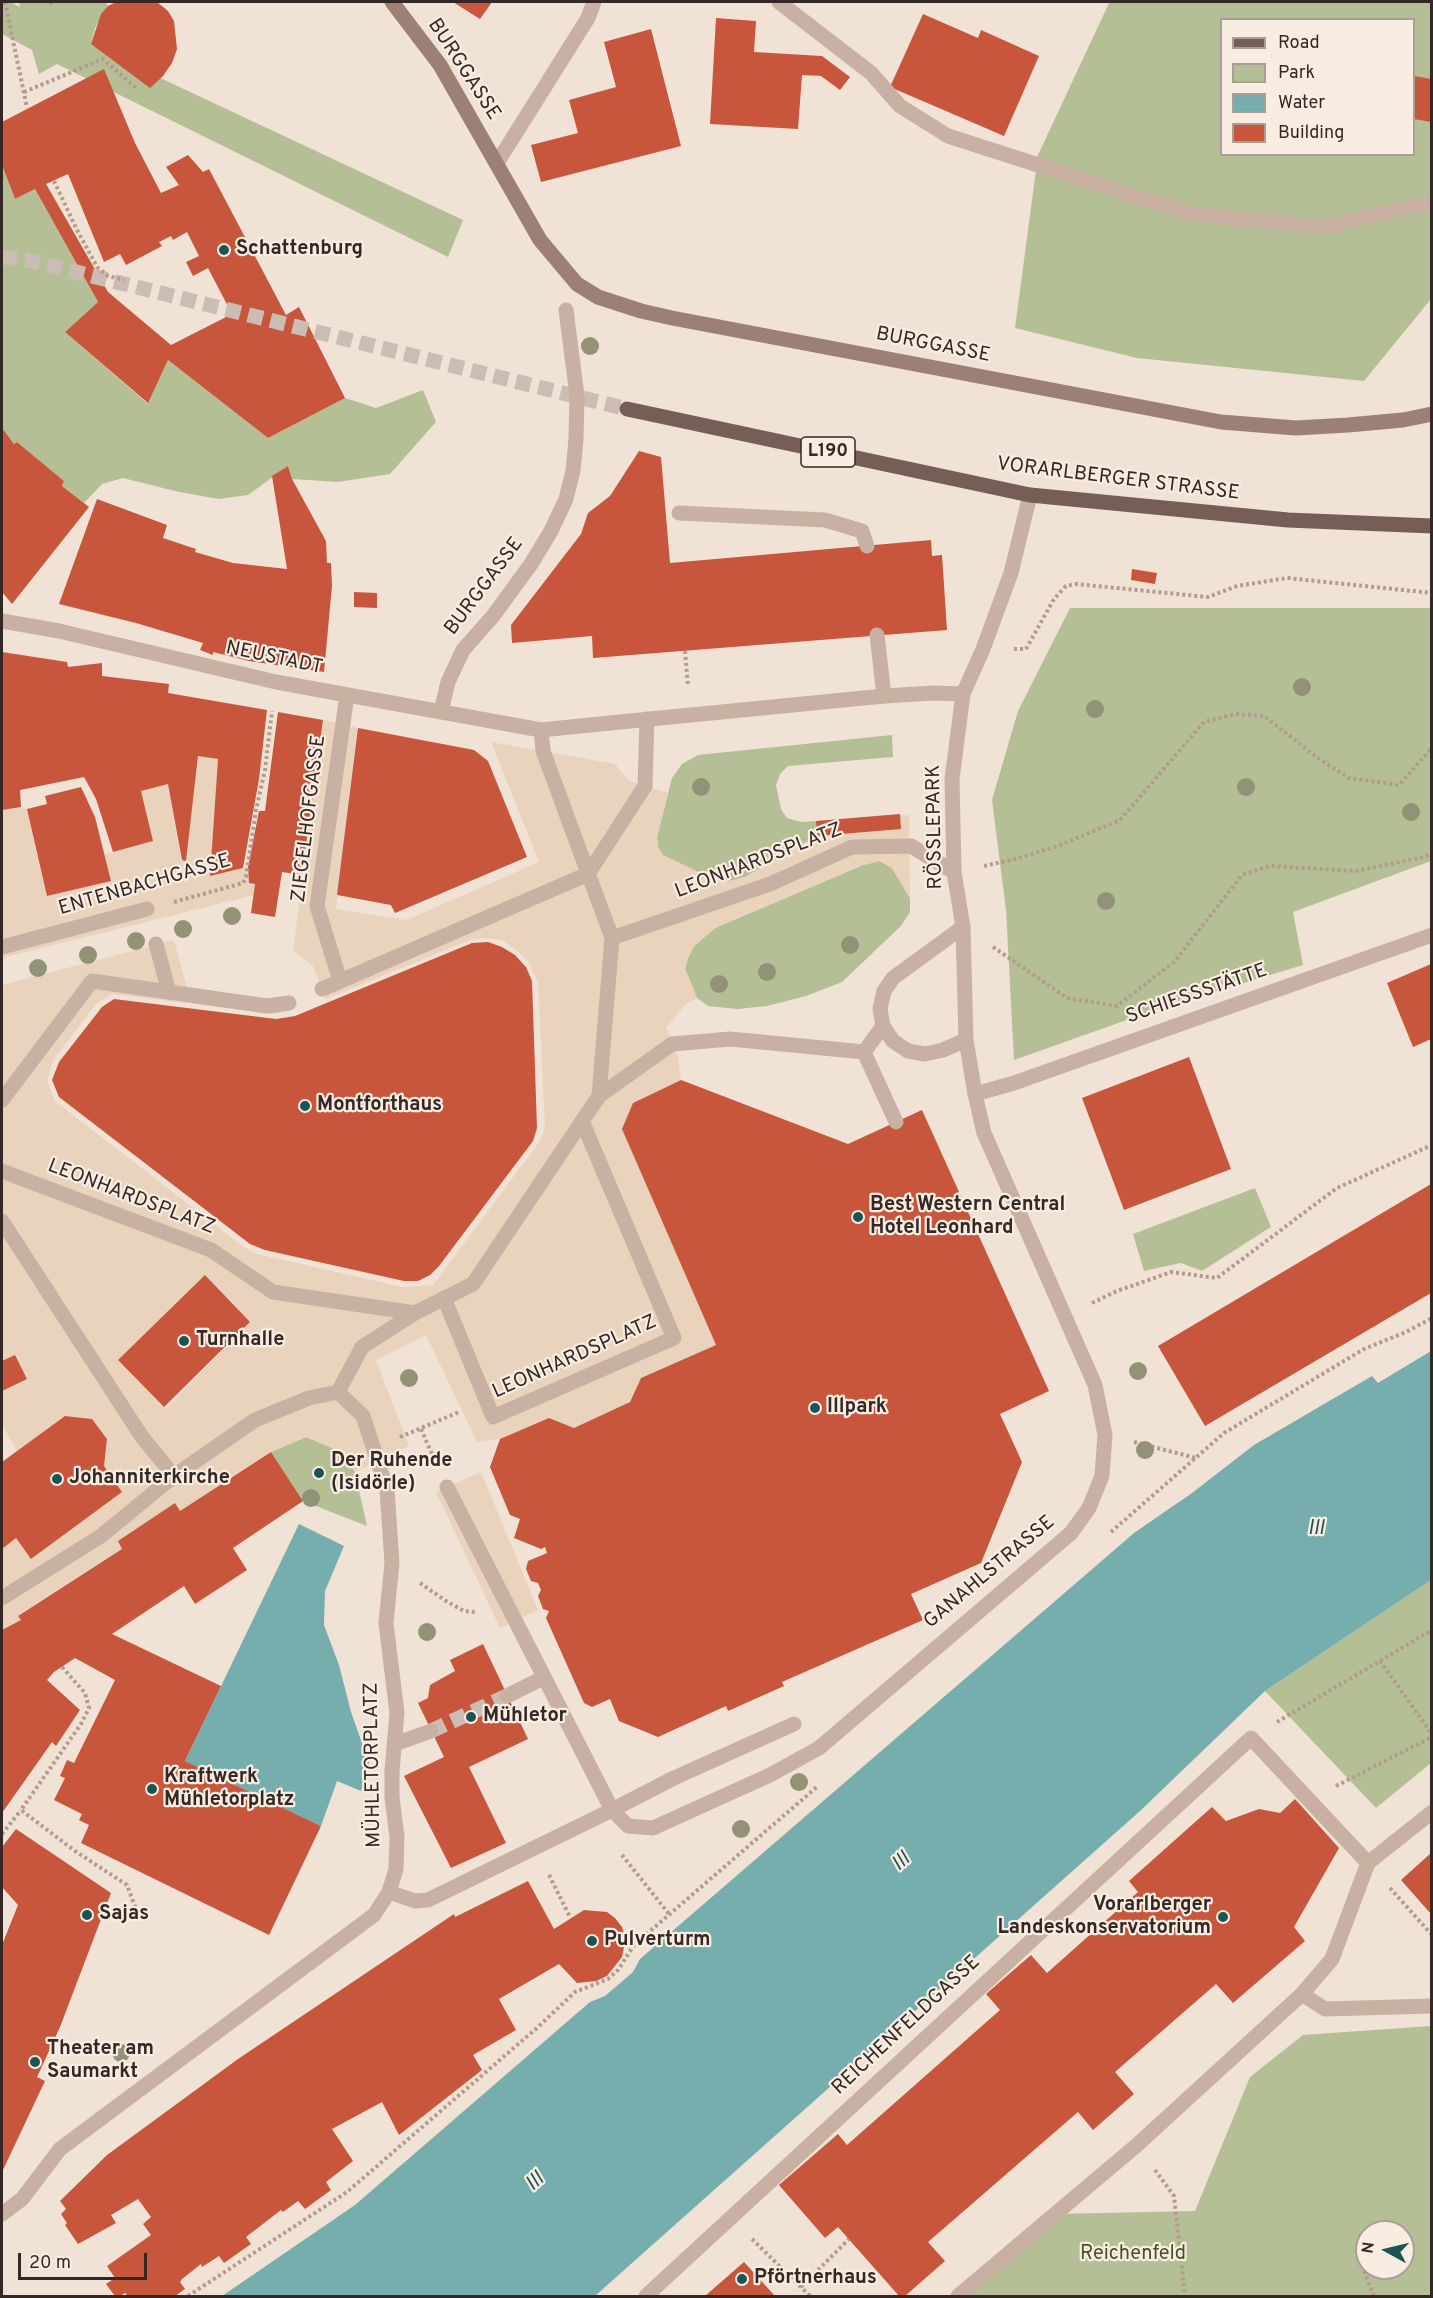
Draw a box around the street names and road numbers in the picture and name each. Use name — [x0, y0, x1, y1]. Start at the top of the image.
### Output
street label: BURGGASSE — [421, 15, 505, 125]
street label: BURGGASSE — [874, 323, 992, 369]
road number: L190 — [801, 437, 855, 467]
street label: VORARLBERGER STRASSE — [995, 453, 1241, 507]
street label: BURGGASSE — [440, 533, 530, 641]
street label: NEUSTADT — [223, 637, 325, 681]
street label: ZIEGELHOFGASSE — [288, 734, 332, 904]
street label: RÖSSLEPARK — [923, 764, 949, 890]
street label: LEONHARDSPLATZ — [672, 819, 846, 905]
street label: ENTENBACHGASSE — [56, 850, 234, 922]
street label: SCHIESSSTÄTTE — [1123, 960, 1271, 1030]
street label: LEONHARDSPLATZ — [44, 1155, 218, 1241]
street label: LEONHARDSPLATZ — [489, 1311, 661, 1405]
street label: GANAHLSTRASSE — [920, 1511, 1060, 1635]
street label: MÜHLETORPLATZ — [361, 1682, 387, 1848]
street label: REICHENFELDGASSE — [828, 1951, 986, 2101]

